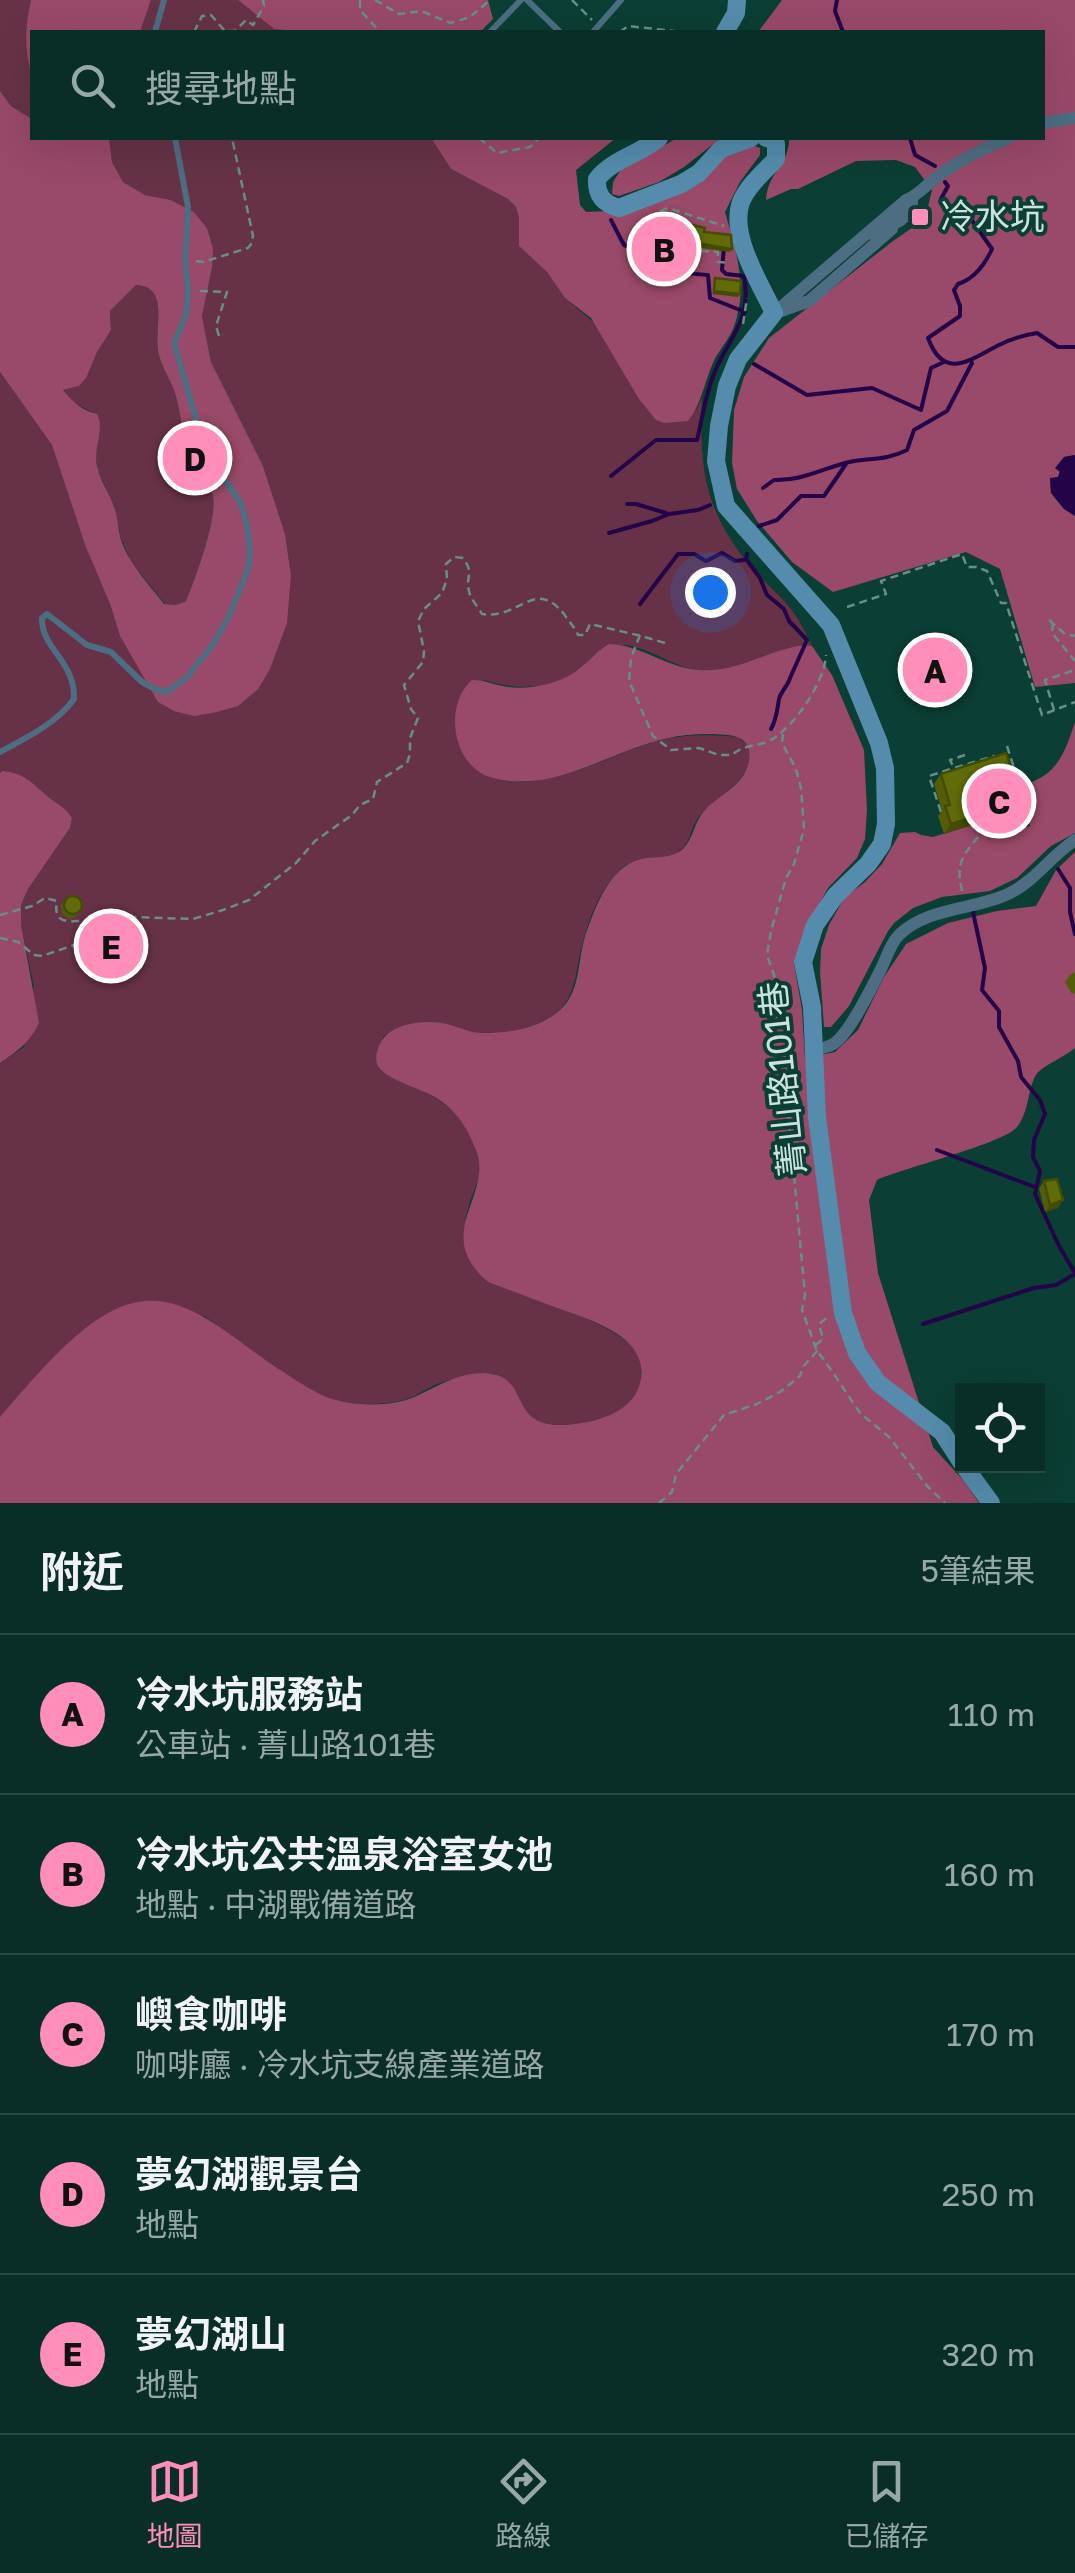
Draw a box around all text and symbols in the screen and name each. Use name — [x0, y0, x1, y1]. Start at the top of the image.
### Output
search box — [30, 30, 1045, 140]
icon: search — [65, 58, 120, 113]
text: 搜尋地點 — [145, 65, 297, 110]
place label: 冷水坑 — [940, 195, 1045, 237]
marker: 冷水坑 — [909, 206, 931, 228]
pin: B — [632, 212, 696, 286]
pin: D — [162, 420, 228, 496]
your location — [685, 567, 736, 618]
pin: A — [902, 632, 968, 708]
pin: C — [966, 764, 1032, 838]
pin: E — [78, 908, 144, 984]
street label: 菁山路101巷 — [751, 980, 813, 1179]
map controls — [955, 1383, 1045, 1473]
button: locate — [955, 1383, 1045, 1473]
text: 附近 — [40, 1546, 124, 1596]
text: 5筆結果 — [920, 1551, 1035, 1589]
text: 冷水坑服務站 — [135, 1671, 363, 1716]
text: A — [61, 1695, 84, 1733]
text: 110 m — [948, 1695, 1035, 1733]
text: 公車站 · 菁山路101巷 — [135, 1725, 435, 1763]
text: 冷水坑公共溫泉浴室女池 — [135, 1831, 553, 1876]
text: B — [61, 1855, 84, 1893]
text: 160 m — [944, 1855, 1035, 1893]
text: 地點 · 中湖戰備道路 — [135, 1885, 417, 1923]
text: 嶼食咖啡 — [135, 1991, 287, 2036]
text: C — [61, 2015, 84, 2053]
text: 170 m — [946, 2015, 1035, 2053]
text: 咖啡廳 · 冷水坑支線產業道路 — [135, 2045, 545, 2083]
text: 夢幻湖觀景台 — [135, 2151, 363, 2196]
text: D — [61, 2175, 84, 2213]
text: 250 m — [942, 2175, 1035, 2213]
text: 地點 — [135, 2205, 199, 2243]
text: 夢幻湖山 — [135, 2311, 287, 2356]
text: E — [63, 2335, 82, 2373]
text: 320 m — [942, 2335, 1035, 2373]
text: 地點 — [135, 2365, 199, 2403]
tab: 地圖 — [146, 2454, 203, 2554]
tab: 路線 — [495, 2454, 552, 2554]
tab: 已儲存 — [844, 2454, 929, 2554]

